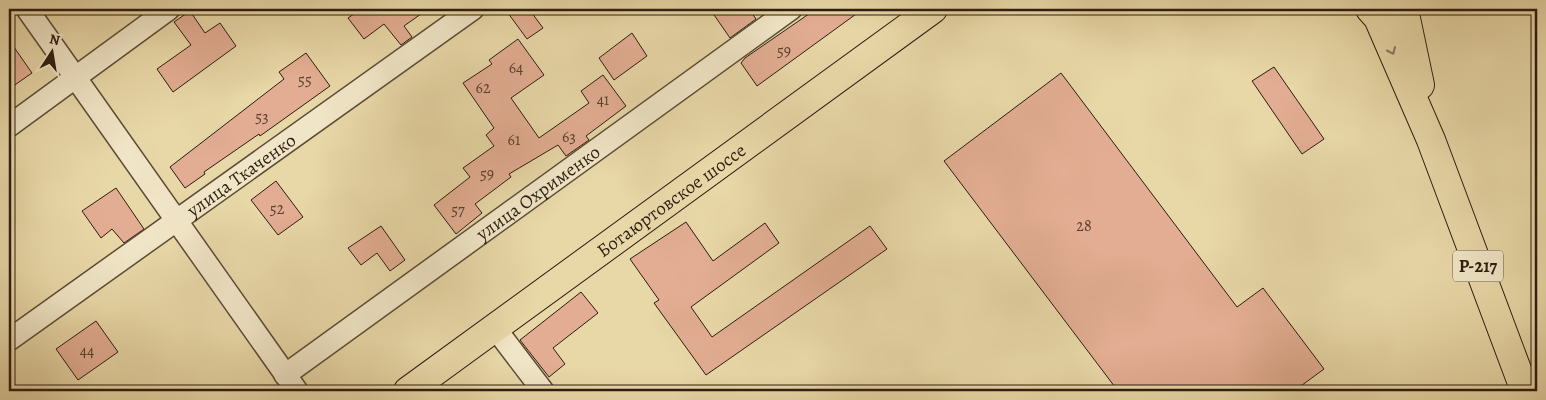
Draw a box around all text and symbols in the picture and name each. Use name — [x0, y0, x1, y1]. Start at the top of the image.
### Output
north arrow — [28, 28, 78, 78]
text: N — [48, 29, 62, 50]
house number: 59 — [777, 40, 791, 62]
one-way arrow — [1386, 46, 1397, 55]
house number: 64 — [509, 57, 523, 79]
house number: 55 — [298, 69, 312, 91]
house number: 62 — [476, 77, 491, 99]
house number: 41 — [597, 89, 610, 111]
house number: 53 — [255, 106, 269, 128]
house number: 63 — [562, 126, 576, 148]
street label: улица Ткаченко — [181, 127, 301, 224]
house number: 61 — [508, 129, 521, 151]
street label: Ботаюртовское шоссе — [591, 138, 751, 264]
street label: улица Охрименко — [470, 139, 606, 247]
house number: 59 — [480, 163, 494, 185]
house number: 52 — [270, 198, 285, 220]
house number: 57 — [451, 199, 465, 221]
house number: 28 — [1076, 215, 1092, 237]
road number: Р-217 — [1453, 250, 1503, 282]
house number: 44 — [80, 340, 94, 362]

